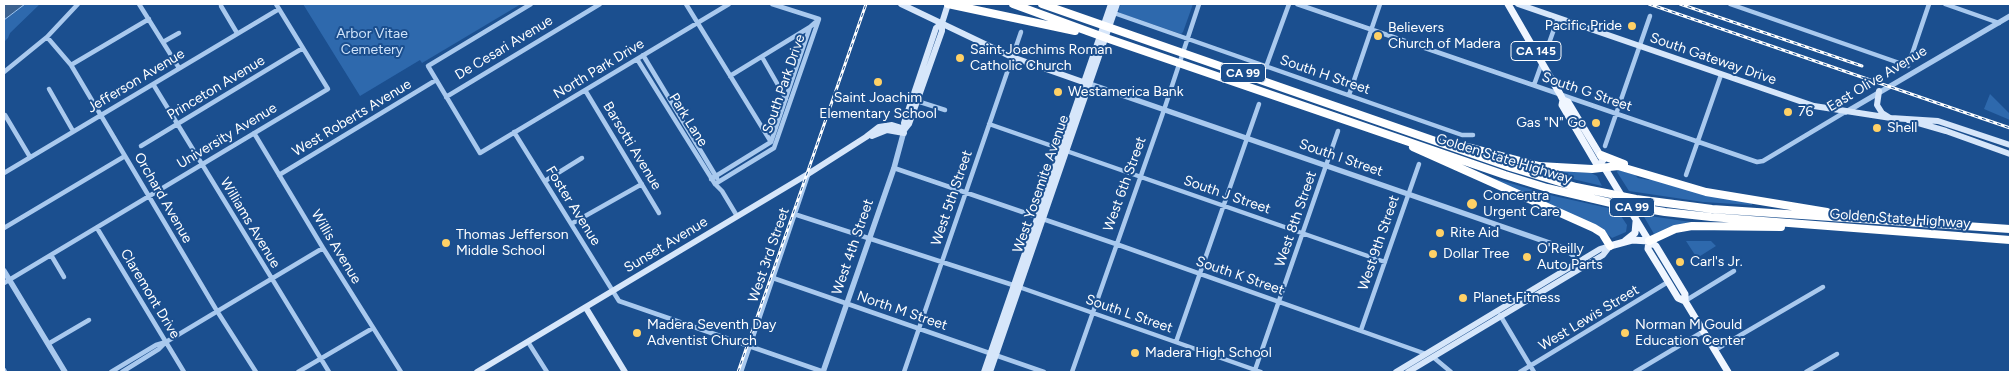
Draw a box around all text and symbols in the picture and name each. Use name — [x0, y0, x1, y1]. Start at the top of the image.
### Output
street label: De Cesari Avenue — [452, 12, 556, 84]
place label: Pacific Pride — [1545, 18, 1622, 34]
place label: Believers Church of Madera — [1388, 20, 1501, 52]
marker: Pacific Pride — [1626, 20, 1638, 32]
park label: Arbor Vitae Cemetery — [336, 26, 408, 58]
street label: South Gateway Drive — [1648, 29, 1778, 89]
marker: Believers Church of Madera — [1372, 30, 1384, 42]
street label: South Park Drive — [759, 32, 809, 136]
street label: North Park Drive — [551, 35, 647, 103]
road number: CA 145 — [1511, 41, 1561, 60]
place label: Saint Joachims Roman Catholic Church — [970, 42, 1112, 74]
street label: East Olive Avenue — [1824, 43, 1930, 115]
street label: Jefferson Avenue — [84, 45, 188, 117]
street label: Princeton Avenue — [164, 52, 268, 124]
marker: Saint Joachims Roman Catholic Church — [954, 52, 966, 64]
street label: South H Street — [1278, 52, 1372, 98]
road number: CA 99 — [1220, 64, 1266, 82]
street label: South G Street — [1540, 69, 1634, 115]
street label: West Roberts Avenue — [289, 76, 415, 160]
marker: Saint Joachim Elementary School — [872, 76, 884, 88]
place label: Westamerica Bank — [1068, 84, 1183, 100]
marker: Westamerica Bank — [1052, 86, 1064, 98]
street label: Park Lane — [665, 90, 711, 150]
place label: Saint Joachim Elementary School — [819, 90, 937, 122]
street label: Barsotti Avenue — [599, 99, 665, 193]
street label: University Avenue — [174, 100, 280, 172]
place label: 76 — [1798, 104, 1813, 120]
marker: 76 — [1782, 106, 1794, 118]
street label: West Yosemite Avenue — [1010, 113, 1072, 255]
place label: Gas "N" Go — [1516, 115, 1586, 131]
marker: Gas "N" Go — [1590, 117, 1602, 129]
place label: Shell — [1887, 120, 1917, 136]
marker: Shell — [1871, 122, 1883, 134]
street label: Golden State Highway — [1434, 130, 1574, 188]
street label: West 6th Street — [1100, 134, 1150, 234]
street label: South I Street — [1297, 136, 1385, 180]
street label: West 5th Street — [928, 148, 976, 248]
street label: Orchard Avenue — [130, 150, 196, 246]
street label: Foster Avenue — [542, 163, 604, 249]
street label: West 8th Street — [1272, 169, 1320, 269]
street label: South J Street — [1181, 172, 1273, 218]
street label: Williams Avenue — [216, 175, 284, 271]
place label: Concentra Urgent Care — [1483, 188, 1560, 220]
street label: West 9th Street — [1355, 193, 1403, 293]
street label: West 4th Street — [829, 197, 877, 297]
marker: Concentra Urgent Care — [1465, 197, 1479, 211]
road number: CA 99 — [1610, 198, 1654, 216]
street label: West 3rd Street — [745, 205, 793, 305]
street label: Golden State Highway — [1829, 206, 1971, 232]
street label: Willis Avenue — [307, 207, 365, 287]
street label: Sunset Avenue — [621, 213, 711, 277]
place label: Rite Aid — [1450, 225, 1499, 241]
place label: Thomas Jefferson Middle School — [456, 227, 569, 260]
marker: Rite Aid — [1434, 227, 1446, 239]
marker: Thomas Jefferson Middle School — [440, 237, 452, 249]
place label: O'Reilly Auto Parts — [1537, 241, 1603, 274]
street label: Claremont Drive — [117, 246, 183, 342]
place label: Dollar Tree — [1443, 246, 1509, 262]
marker: Dollar Tree — [1427, 248, 1439, 260]
marker: O'Reilly Auto Parts — [1521, 251, 1533, 263]
street label: South K Street — [1194, 253, 1286, 299]
place label: Carl's Jr. — [1690, 254, 1743, 270]
marker: Carl's Jr. — [1674, 256, 1686, 268]
street label: West Lewis Street — [1536, 281, 1642, 355]
street label: North M Street — [854, 288, 950, 334]
place label: Planet Fitness — [1473, 290, 1560, 306]
street label: South L Street — [1083, 291, 1175, 337]
marker: Planet Fitness — [1457, 292, 1469, 304]
place label: Madera Seventh Day Adventist Church — [647, 317, 776, 350]
place label: Norman M Gould Education Center — [1635, 317, 1745, 350]
marker: Madera Seventh Day Adventist Church — [631, 327, 643, 339]
marker: Norman M Gould Education Center — [1619, 327, 1631, 339]
place label: Madera High School — [1145, 345, 1272, 361]
marker: Madera High School — [1129, 347, 1141, 359]

